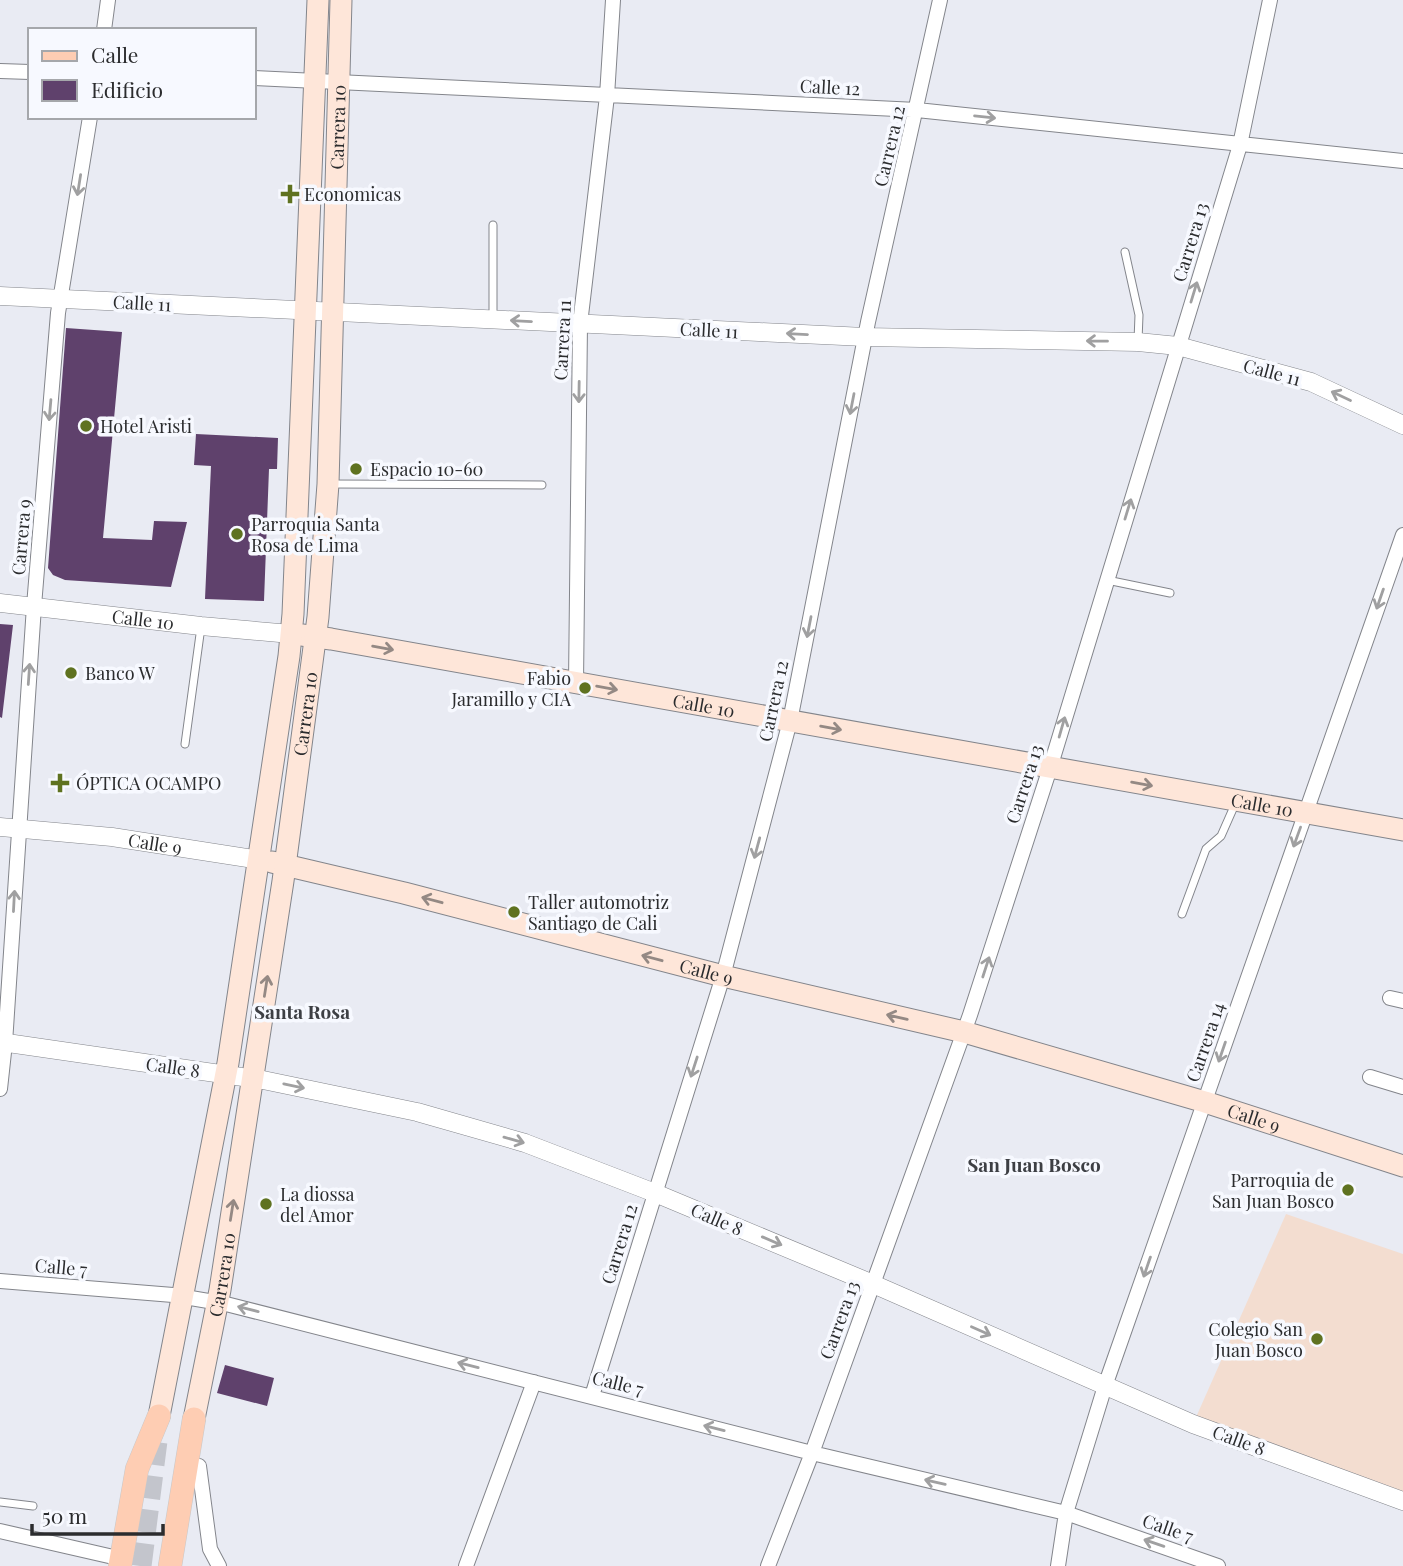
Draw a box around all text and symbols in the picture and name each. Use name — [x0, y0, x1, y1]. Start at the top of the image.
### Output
legend — [28, 28, 256, 119]
text: Calle — [91, 40, 138, 68]
street label: Calle 12 — [799, 73, 861, 101]
text: Edificio — [91, 75, 163, 103]
street label: Carrera 10 — [324, 84, 351, 170]
street label: Carrera 12 — [868, 103, 910, 189]
one-way arrow — [973, 111, 996, 124]
one-way arrow — [72, 173, 85, 196]
place label: Economicas — [304, 182, 401, 206]
marker: Economicas — [282, 186, 298, 202]
street label: Carrera 13 — [1167, 199, 1213, 285]
one-way arrow — [1189, 281, 1202, 303]
street label: Calle 11 — [112, 289, 172, 317]
street label: Carrera 11 — [548, 299, 576, 381]
one-way arrow — [510, 314, 533, 327]
street label: Calle 11 — [679, 316, 739, 344]
one-way arrow — [786, 327, 809, 340]
one-way arrow — [1086, 334, 1109, 348]
street label: Calle 11 — [1241, 353, 1304, 391]
one-way arrow — [573, 380, 586, 403]
one-way arrow — [1331, 389, 1352, 403]
one-way arrow — [845, 392, 858, 415]
one-way arrow — [43, 398, 56, 421]
place label: Hotel Aristi — [100, 414, 192, 438]
marker: Hotel Aristi — [78, 418, 94, 434]
place label: Espacio 10-60 — [370, 457, 483, 481]
marker: Espacio 10-60 — [348, 461, 364, 477]
street label: Carrera 9 — [6, 498, 36, 576]
one-way arrow — [1122, 499, 1135, 521]
place label: Parroquia Santa Rosa de Lima — [251, 512, 380, 557]
marker: Parroquia Santa Rosa de Lima — [229, 526, 245, 542]
one-way arrow — [1373, 588, 1385, 610]
street label: Calle 10 — [111, 604, 176, 635]
one-way arrow — [801, 615, 815, 638]
one-way arrow — [371, 642, 394, 655]
street label: Carrera 12 — [753, 658, 793, 744]
place label: Banco W — [85, 661, 155, 685]
one-way arrow — [23, 663, 36, 686]
marker: Banco W — [63, 665, 79, 681]
place label: Fabio Jaramillo y CIA — [450, 666, 572, 711]
street label: Carrera 10 — [288, 670, 323, 758]
marker: Fabio Jaramillo y CIA — [577, 680, 593, 696]
one-way arrow — [595, 682, 618, 695]
street label: Calle 10 — [671, 688, 737, 723]
one-way arrow — [1057, 716, 1070, 738]
one-way arrow — [819, 722, 842, 735]
street label: Carrera 13 — [1000, 741, 1048, 827]
place label: ÓPTICA OCAMPO — [76, 771, 221, 795]
marker: ÓPTICA OCAMPO — [50, 773, 70, 793]
one-way arrow — [1130, 778, 1153, 791]
street label: Calle 10 — [1229, 788, 1295, 822]
one-way arrow — [1290, 826, 1303, 848]
street label: Calle 9 — [126, 828, 184, 860]
one-way arrow — [750, 836, 763, 859]
one-way arrow — [7, 890, 20, 913]
place label: Taller automotriz Santiago de Cali — [528, 890, 669, 935]
one-way arrow — [421, 893, 443, 906]
marker: Taller automotriz Santiago de Cali — [506, 904, 522, 920]
one-way arrow — [641, 951, 664, 964]
street label: Calle 9 — [677, 953, 735, 990]
one-way arrow — [980, 957, 993, 979]
one-way arrow — [260, 975, 273, 998]
district label: Santa Rosa — [254, 998, 350, 1024]
street label: Carrera 14 — [1180, 999, 1230, 1085]
one-way arrow — [886, 1009, 909, 1023]
one-way arrow — [1215, 1040, 1227, 1062]
street label: Calle 8 — [144, 1051, 202, 1083]
one-way arrow — [687, 1056, 700, 1078]
one-way arrow — [282, 1081, 304, 1094]
street label: Calle 9 — [1224, 1098, 1283, 1138]
one-way arrow — [503, 1134, 525, 1147]
district label: San Juan Bosco — [967, 1151, 1101, 1177]
place label: Parroquia de San Juan Bosco — [1212, 1168, 1334, 1213]
place label: La diossa del Amor — [280, 1182, 355, 1227]
marker: Parroquia de San Juan Bosco — [1340, 1182, 1356, 1198]
marker: La diossa del Amor — [258, 1196, 274, 1212]
street label: Calle 8 — [687, 1197, 747, 1241]
one-way arrow — [225, 1200, 238, 1222]
street label: Carrera 12 — [595, 1201, 643, 1287]
street label: Carrera 10 — [203, 1231, 241, 1319]
one-way arrow — [760, 1236, 782, 1249]
street label: Calle 7 — [34, 1253, 89, 1281]
one-way arrow — [1140, 1255, 1152, 1277]
street label: Carrera 13 — [814, 1277, 864, 1363]
one-way arrow — [237, 1302, 260, 1315]
place label: Colegio San Juan Bosco — [1208, 1317, 1303, 1362]
one-way arrow — [969, 1325, 991, 1338]
marker: Colegio San Juan Bosco — [1309, 1331, 1325, 1347]
one-way arrow — [457, 1358, 480, 1371]
street label: Calle 7 — [590, 1365, 647, 1401]
street label: Calle 8 — [1209, 1419, 1269, 1461]
one-way arrow — [703, 1421, 726, 1434]
one-way arrow — [924, 1475, 947, 1488]
scale bar — [32, 1492, 163, 1536]
text: 50 m — [42, 1501, 88, 1529]
street label: Calle 7 — [1139, 1508, 1197, 1548]
one-way arrow — [1143, 1536, 1165, 1549]

